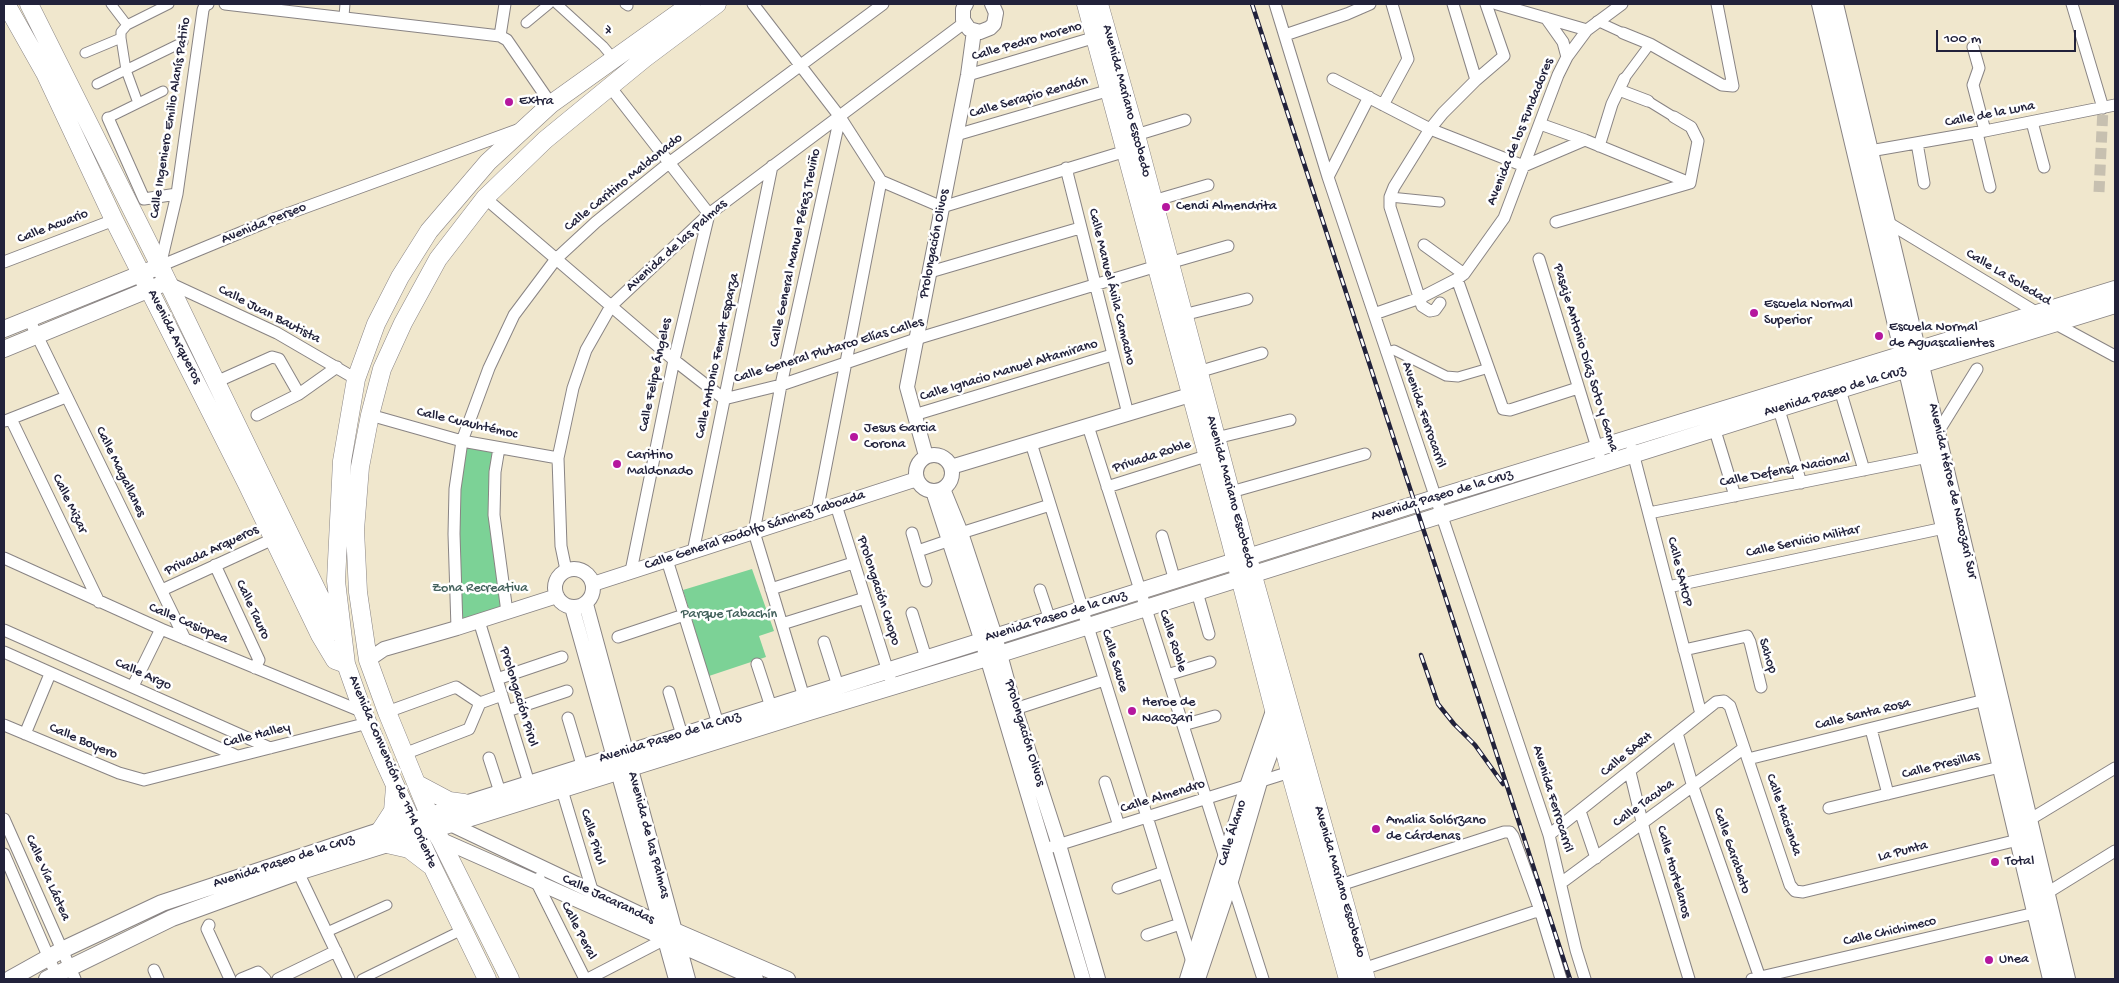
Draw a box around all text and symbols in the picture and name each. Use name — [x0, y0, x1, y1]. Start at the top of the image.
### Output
street label: Calle Ingeniero Emilio Alanís Patiño — [147, 16, 195, 220]
street label: Calle Pedro Moreno — [970, 18, 1084, 66]
scale bar — [1939, 20, 2079, 52]
street label: 7 — [599, 22, 615, 40]
street label: Avenida Mariano Escobedo — [1098, 23, 1154, 179]
text: 100 m — [1944, 30, 1981, 48]
street label: Avenida de los Fundadores — [1484, 56, 1558, 208]
street label: Calle Serapio Rendón — [968, 73, 1090, 123]
place label: Extra — [519, 94, 554, 110]
marker: Extra — [503, 96, 515, 108]
street label: Calle de la Luna — [1944, 98, 2036, 132]
street label: Calle Caritino Maldonado — [561, 130, 687, 236]
street label: Calle General Manuel Pérez Treviño — [767, 147, 825, 349]
street label: Prolongación Olivos — [916, 188, 954, 300]
street label: Avenida de las Palmas — [623, 196, 731, 296]
street label: Avenida Perseo — [219, 199, 309, 249]
place label: Cendi Almendrita — [1176, 199, 1277, 215]
marker: Cendi Almendrita — [1160, 201, 1172, 213]
street label: Calle Acuario — [15, 206, 91, 248]
street label: Calle Manuel Ávila Camacho — [1083, 207, 1139, 367]
street label: Calle La Soledad — [1962, 246, 2054, 310]
street label: Pasaje Antonio Díaz Soto y Gama — [1548, 262, 1622, 454]
street label: Calle Antonio Femat Esparza — [692, 272, 744, 440]
street label: Calle Juan Bautista — [215, 282, 323, 348]
street label: Avenida Arqueros — [143, 287, 205, 387]
place label: Escuela Normal Superior — [1764, 297, 1853, 330]
marker: Escuela Normal Superior — [1748, 307, 1760, 319]
street label: Calle General Plutarco Elías Calles — [732, 314, 926, 388]
street label: Calle Felipe Ángeles — [636, 317, 676, 433]
place label: Escuela Normal de Aguascalientes — [1889, 320, 1994, 352]
marker: Escuela Normal de Aguascalientes — [1873, 330, 1885, 342]
street label: Calle Ignacio Manuel Altamirano — [918, 336, 1100, 406]
street label: Avenida Ferrocarril — [1397, 360, 1449, 470]
street label: Avenida Paseo de la Cruz — [1762, 362, 1908, 422]
street label: Avenida Héroe de Nacozari Sur — [1924, 402, 1980, 580]
street label: Calle Cuauhtémoc — [415, 404, 519, 444]
street label: Avenida Mariano Escobedo — [1202, 414, 1258, 570]
place label: Jesus Garcia Corona — [864, 421, 936, 454]
street label: Calle Magallanes — [91, 424, 149, 520]
marker: Jesus Garcia Corona — [848, 431, 860, 443]
street label: Privada Roble — [1111, 436, 1193, 478]
place label: Caritino Maldonado — [627, 448, 693, 481]
street label: Calle Defensa Nacional — [1718, 450, 1852, 492]
marker: Caritino Maldonado — [611, 458, 623, 470]
street label: Avenida Paseo de la Cruz — [1369, 466, 1515, 526]
street label: Calle Mizar — [47, 472, 91, 536]
street label: Calle General Rodolfo Sánchez Taboada — [643, 487, 867, 575]
street label: Privada Arqueros — [162, 522, 262, 580]
street label: Calle Servicio Militar — [1745, 522, 1861, 562]
street label: Prolongación Chopo — [852, 534, 904, 648]
street label: Calle SAHOP — [1662, 536, 1696, 608]
street label: Calle Tauro — [231, 577, 273, 643]
park label: Zona Recreativa — [432, 581, 528, 597]
street label: Avenida Paseo de la Cruz — [983, 587, 1129, 647]
street label: Calle Casiopea — [146, 600, 230, 648]
park label: Parque Tabachín — [681, 607, 777, 623]
street label: Calle Roble — [1154, 608, 1190, 674]
street label: Calle Sauce — [1096, 628, 1132, 694]
street label: Sahop — [1754, 636, 1780, 676]
street label: Prolongación Pirul — [495, 645, 541, 749]
street label: Calle Argo — [112, 655, 174, 695]
street label: Avenida Convención de 1914 Oriente — [344, 673, 440, 871]
street label: Prolongación Olivos — [1000, 678, 1048, 788]
place label: Heroe de Nacozari — [1142, 695, 1195, 728]
street label: Calle Santa Rosa — [1814, 695, 1912, 735]
marker: Heroe de Nacozari — [1126, 705, 1138, 717]
street label: Avenida Paseo de la Cruz — [597, 708, 743, 768]
street label: Calle Boyero — [46, 720, 120, 764]
street label: Calle Halley — [222, 720, 292, 752]
street label: Calle SARH — [1598, 729, 1656, 781]
street label: Avenida Ferrocarril — [1528, 744, 1576, 854]
street label: Calle Presillas — [1901, 748, 1981, 784]
street label: Avenida de las Palmas — [623, 770, 673, 900]
street label: Calle Hacienda — [1761, 772, 1805, 858]
street label: Calle Almendro — [1119, 776, 1207, 818]
street label: Calle Tacuba — [1610, 776, 1678, 832]
street label: Calle Álamo — [1215, 798, 1251, 868]
street label: Avenida Mariano Escobedo — [1309, 804, 1369, 960]
street label: Calle Garabato — [1708, 806, 1754, 896]
street label: Calle Pirul — [576, 807, 608, 867]
place label: Amalia Solórzano de Cárdenas — [1386, 813, 1486, 846]
marker: Amalia Solórzano de Cárdenas — [1370, 823, 1382, 835]
street label: Calle Hortelanos — [1652, 824, 1694, 920]
street label: Avenida Paseo de la Cruz — [211, 831, 357, 893]
street label: Calle Vía Láctea — [21, 832, 73, 924]
street label: La Punta — [1876, 838, 1930, 866]
place label: Total — [2005, 854, 2034, 870]
marker: Total — [1989, 856, 2001, 868]
street label: Calle Jacarandas — [559, 871, 657, 929]
street label: Calle Peral — [556, 899, 600, 963]
street label: Calle Chichimeco — [1842, 913, 1938, 951]
place label: Unea — [1999, 952, 2029, 968]
marker: Unea — [1983, 954, 1995, 966]

